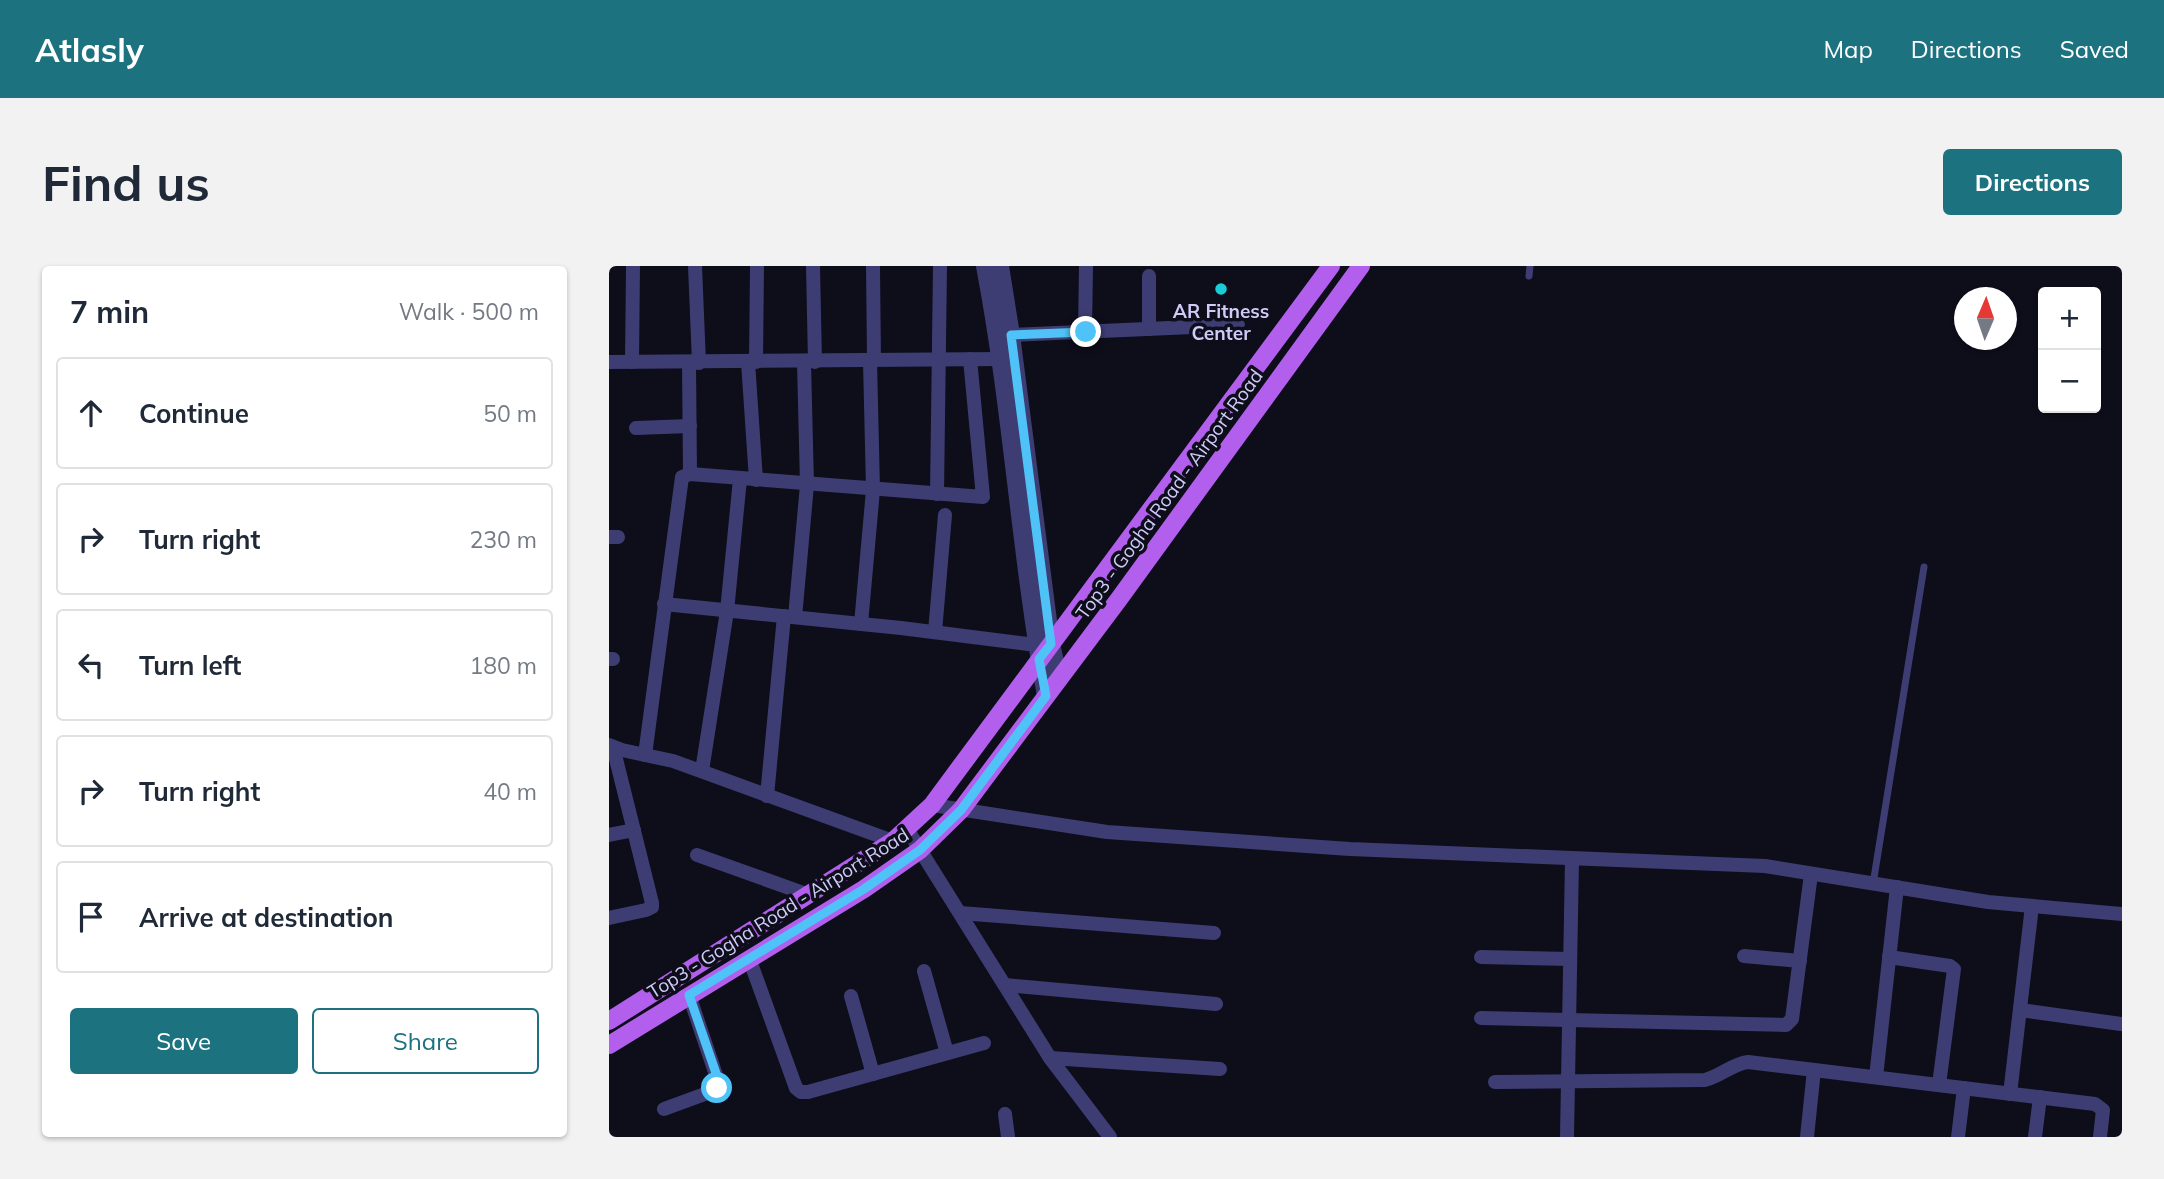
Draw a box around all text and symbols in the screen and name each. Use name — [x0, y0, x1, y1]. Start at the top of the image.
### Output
text: Atlasly — [35, 29, 144, 70]
text: Map — [1823, 34, 1873, 64]
text: Directions — [1911, 34, 2022, 64]
text: Saved — [2060, 34, 2129, 64]
button: Directions — [1943, 149, 2122, 215]
text: Find us — [42, 152, 210, 213]
marker: AR Fitness Center — [1213, 281, 1229, 297]
north arrow — [1954, 287, 2017, 350]
map controls — [2038, 287, 2101, 413]
button: + — [2038, 287, 2101, 350]
text: 7 min — [70, 293, 149, 331]
text: Walk · 500 m — [399, 297, 539, 326]
place label: AR Fitness Center — [1173, 299, 1269, 345]
route end — [1070, 316, 1101, 347]
button: − — [2038, 350, 2101, 413]
street label: Top3 - Gogha Road - Airport Road — [1070, 364, 1268, 624]
icon: ahead — [72, 394, 110, 432]
text: Continue — [139, 397, 249, 430]
text: 50 m — [483, 399, 537, 428]
icon: right — [72, 520, 110, 558]
text: Turn right — [139, 523, 260, 556]
text: 230 m — [469, 525, 537, 554]
icon: left — [72, 646, 110, 684]
text: Turn left — [139, 649, 241, 682]
text: 180 m — [469, 651, 537, 680]
icon: right — [72, 772, 110, 810]
text: Turn right — [139, 775, 260, 808]
text: 40 m — [483, 777, 537, 806]
street label: Top3 - Gogha Road - Airport Road — [643, 822, 913, 1004]
icon: arrive — [72, 898, 110, 936]
text: Arrive at destination — [139, 901, 394, 934]
button: Save — [70, 1008, 298, 1074]
button: Share — [312, 1008, 539, 1074]
route start — [701, 1072, 732, 1103]

